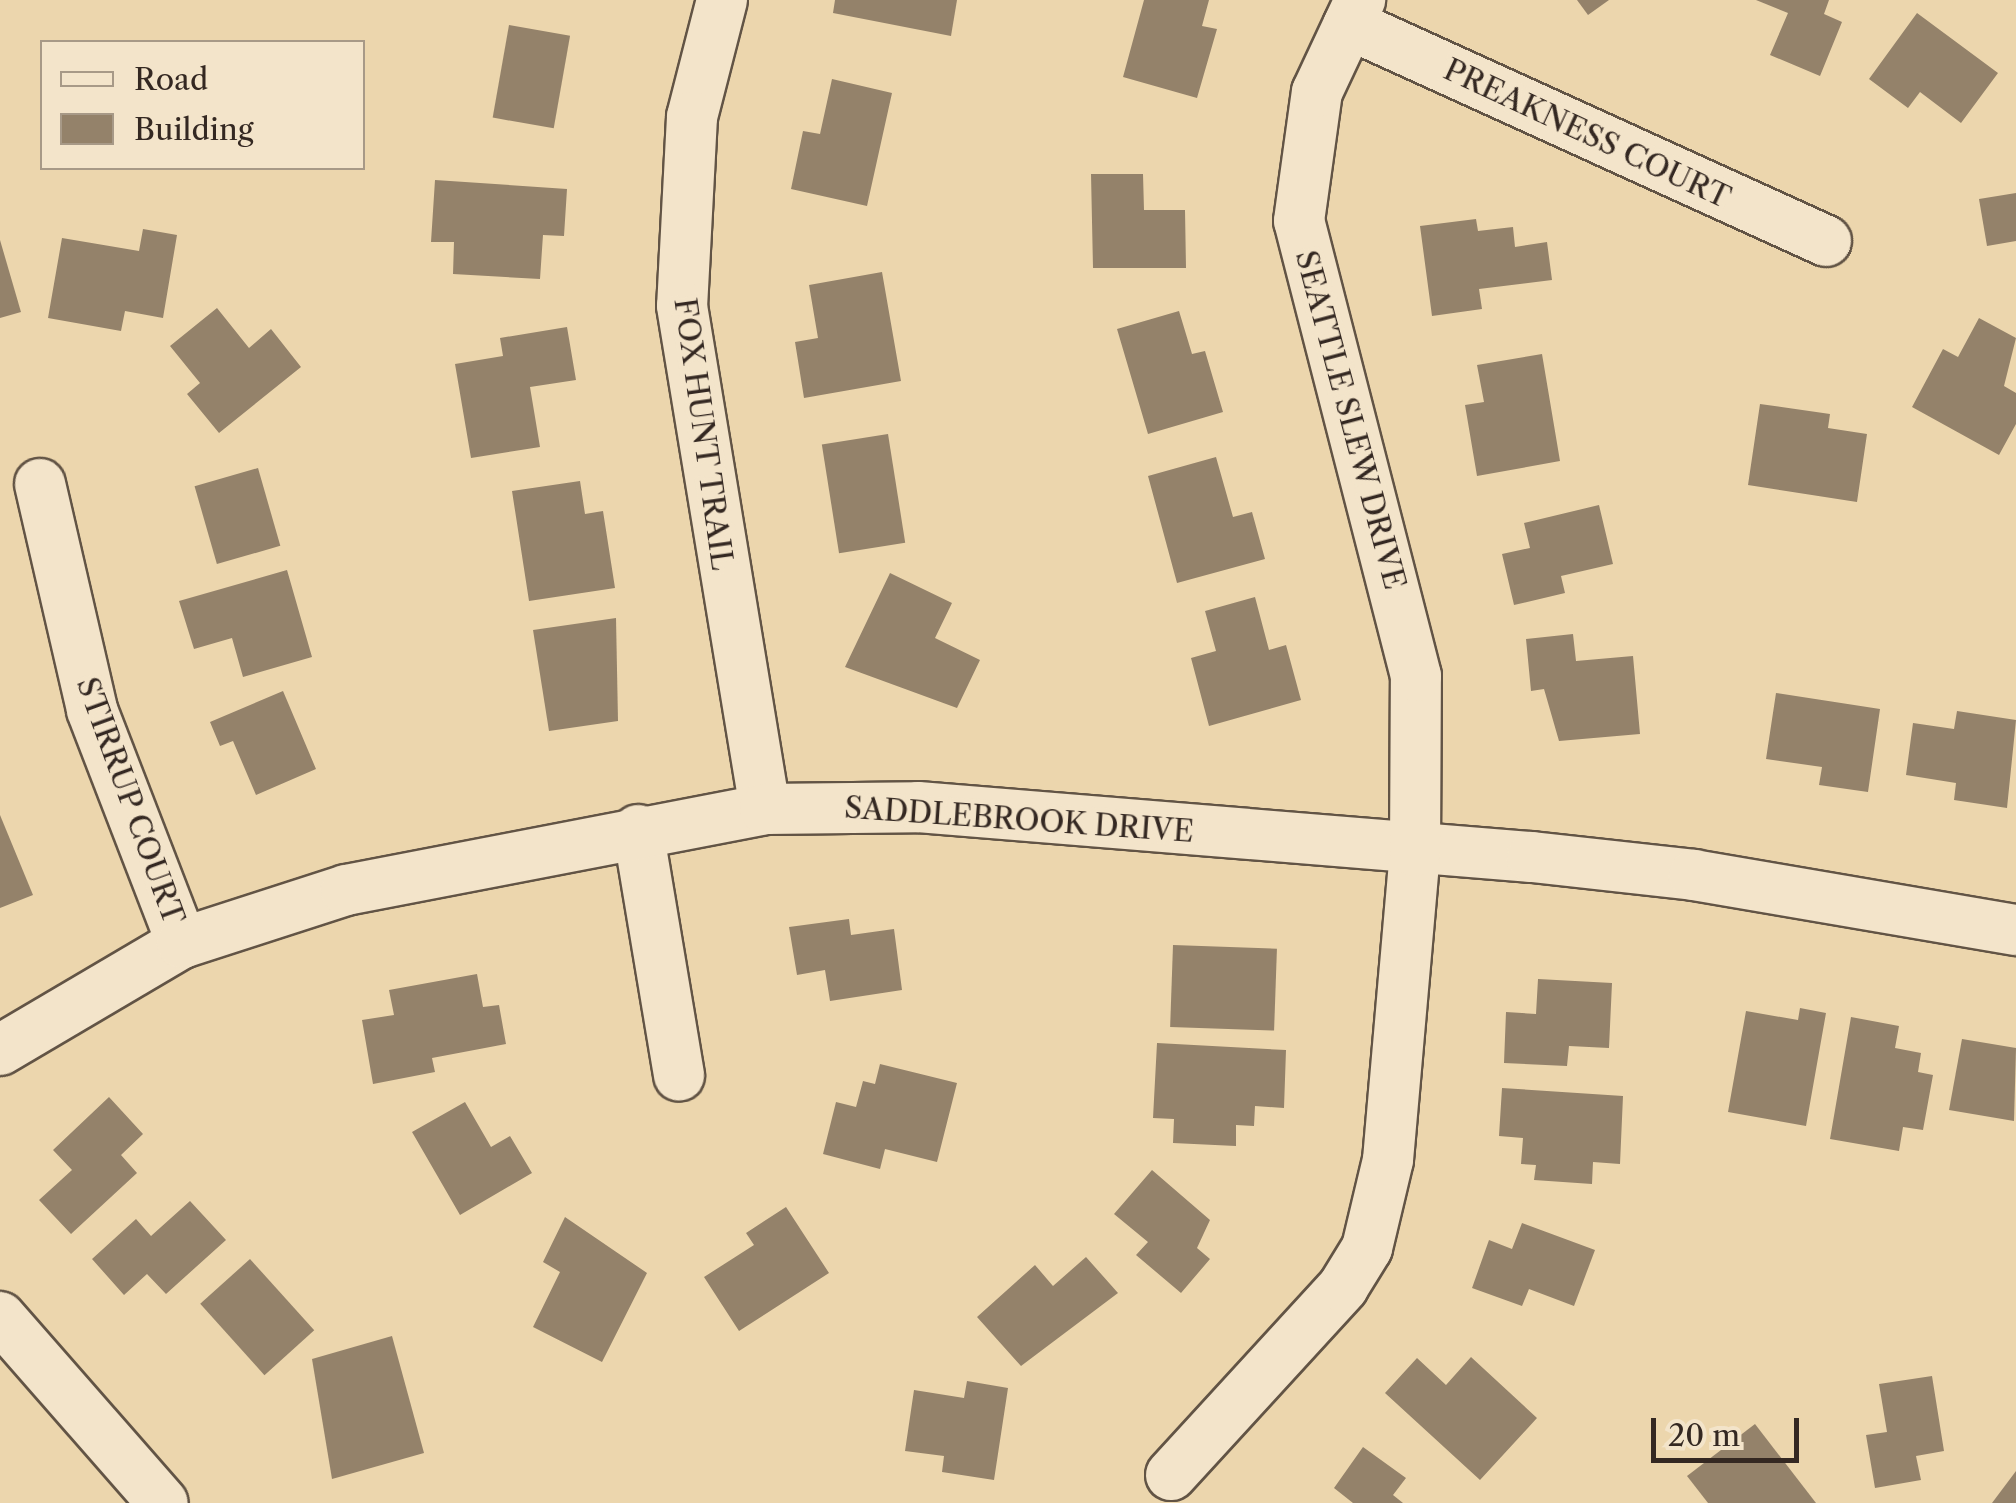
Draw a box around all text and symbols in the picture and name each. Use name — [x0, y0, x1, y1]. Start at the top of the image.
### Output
legend — [40, 40, 365, 170]
street label: PREAKNESS COURT — [1438, 52, 1736, 216]
text: Road — [134, 61, 208, 98]
text: Building — [134, 111, 254, 148]
street label: SEATTLE SLEW DRIVE — [1287, 246, 1413, 594]
street label: FOX HUNT TRAIL — [666, 295, 740, 573]
street label: STIRRUP COURT — [68, 672, 192, 930]
street label: SADDLEBROOK DRIVE — [843, 790, 1195, 850]
scale bar — [1656, 1398, 1804, 1460]
text: 20 m — [1668, 1417, 1740, 1454]

